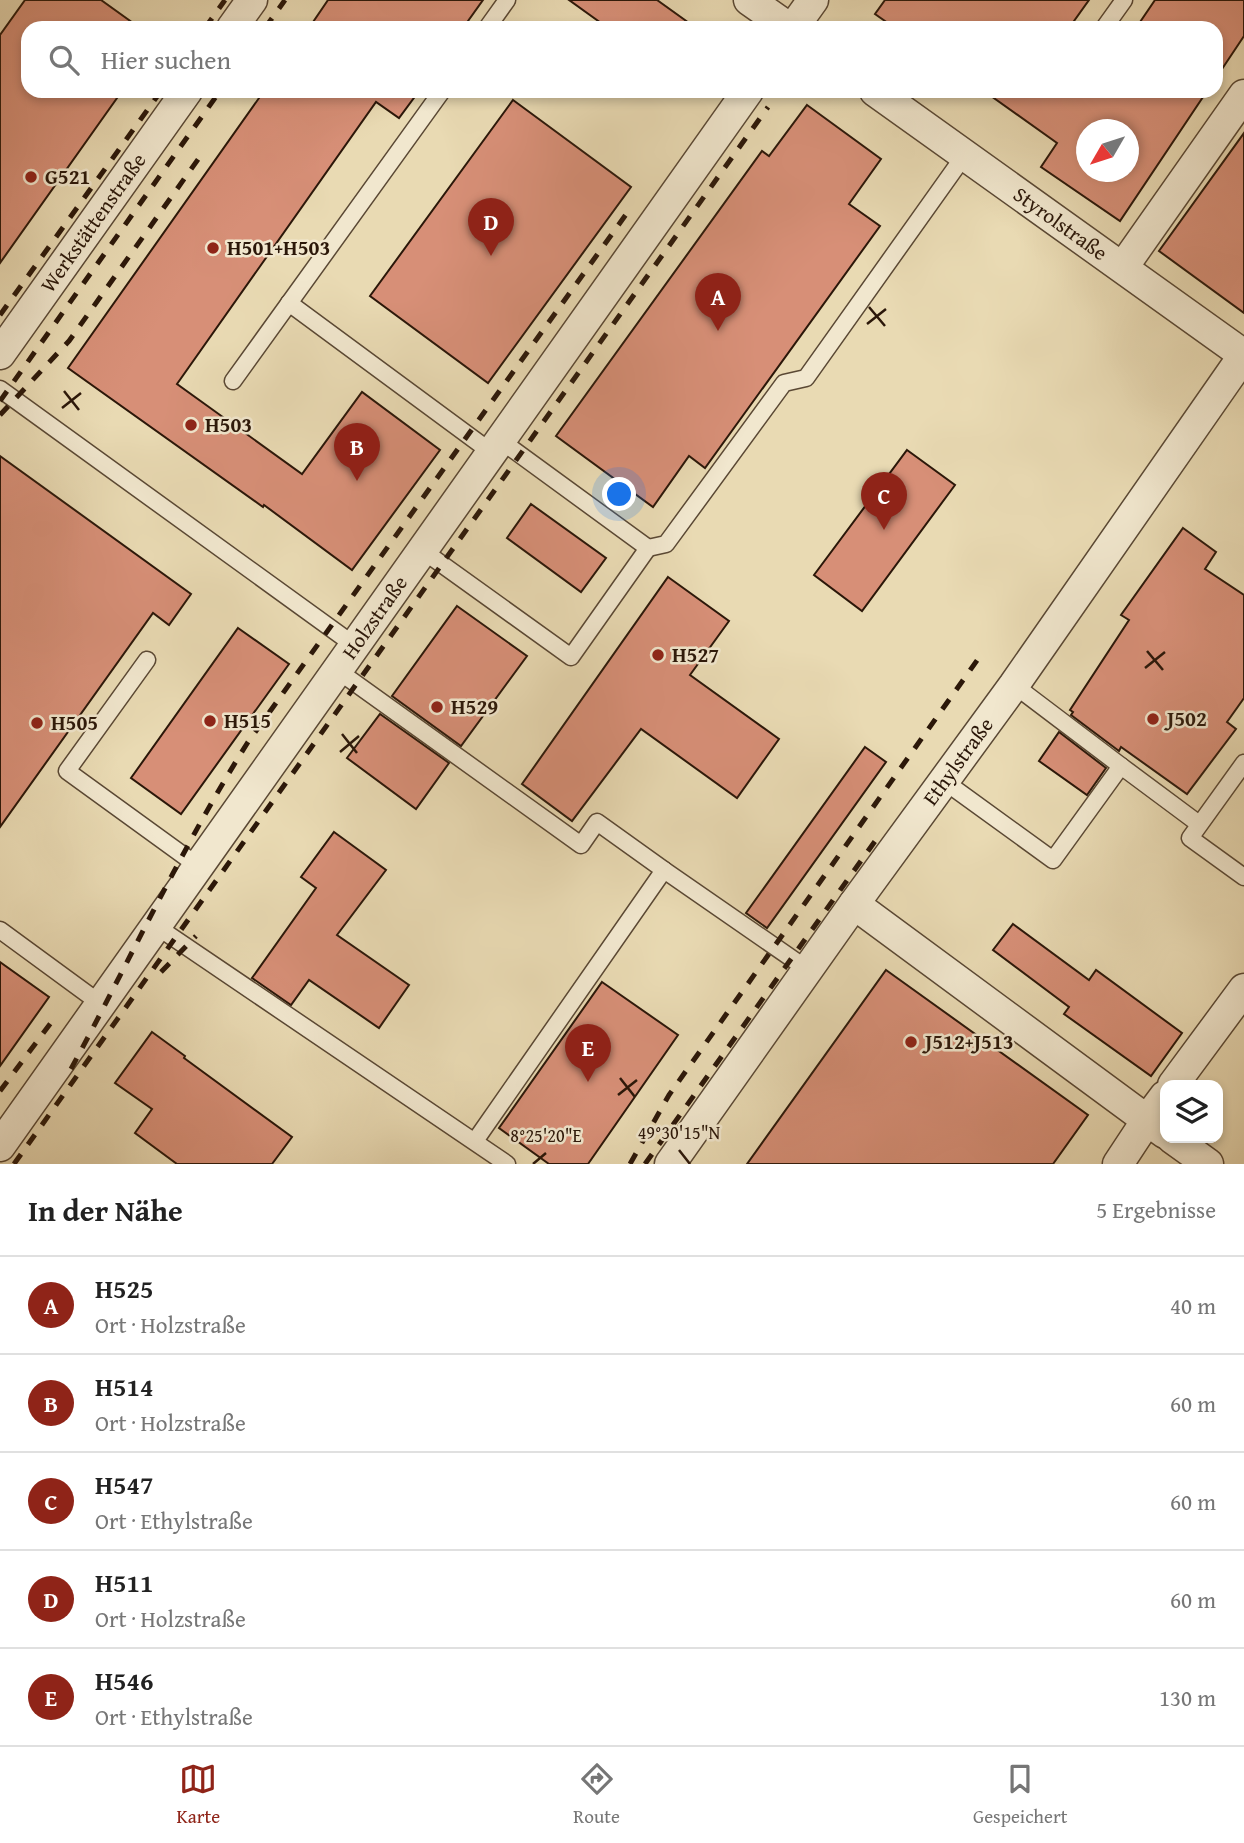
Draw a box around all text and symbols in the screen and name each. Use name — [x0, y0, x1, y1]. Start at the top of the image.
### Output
search box — [21, 21, 1223, 98]
text: Hier suchen — [101, 40, 231, 79]
icon: search — [45, 41, 83, 79]
north arrow — [1076, 119, 1139, 182]
street label: Werkstättenstraße — [33, 146, 153, 299]
place label: G521 — [45, 161, 90, 192]
marker: G521 — [23, 169, 39, 185]
street label: Styrolstraße — [1007, 179, 1114, 268]
pin: D — [468, 198, 514, 256]
place label: H501+H503 — [227, 232, 330, 263]
marker: H501+H503 — [205, 240, 221, 256]
pin: A — [695, 273, 741, 331]
place label: H503 — [205, 409, 252, 440]
marker: H503 — [183, 417, 199, 433]
pin: B — [334, 423, 380, 481]
pin: C — [861, 472, 907, 530]
your location — [602, 477, 636, 511]
street label: Holzstraße — [334, 569, 415, 665]
place label: H527 — [672, 639, 719, 670]
marker: H527 — [650, 647, 666, 663]
place label: H529 — [451, 691, 498, 722]
marker: H529 — [429, 699, 445, 715]
place label: J502 — [1164, 703, 1207, 734]
place label: H515 — [224, 705, 271, 736]
place label: H505 — [51, 707, 98, 738]
street label: Ethylstraße — [915, 711, 1001, 812]
marker: J502 — [1145, 711, 1161, 727]
marker: H515 — [202, 713, 218, 729]
marker: H505 — [29, 715, 45, 731]
pin: E — [565, 1024, 611, 1082]
place label: J512+J513 — [922, 1026, 1014, 1057]
marker: J512+J513 — [903, 1034, 919, 1050]
map controls — [1160, 1080, 1223, 1143]
button: layers — [1160, 1080, 1223, 1143]
text: 49°30'15"N — [638, 1119, 721, 1146]
text: 8°25'20"E — [510, 1122, 582, 1149]
text: In der Nähe — [28, 1188, 183, 1232]
text: 5 Ergebnisse — [1096, 1193, 1216, 1226]
text: H525 — [95, 1269, 153, 1308]
text: A — [44, 1289, 58, 1322]
text: 40 m — [1170, 1289, 1216, 1322]
text: Ort · Holzstraße — [95, 1308, 246, 1341]
text: H514 — [95, 1367, 153, 1406]
text: B — [44, 1387, 58, 1420]
text: 60 m — [1170, 1387, 1216, 1420]
text: Ort · Holzstraße — [95, 1406, 246, 1439]
text: H547 — [95, 1465, 153, 1504]
text: C — [44, 1485, 58, 1518]
text: 60 m — [1170, 1485, 1216, 1518]
text: Ort · Ethylstraße — [95, 1504, 253, 1537]
text: H511 — [95, 1563, 153, 1602]
text: D — [44, 1583, 58, 1616]
text: 60 m — [1170, 1583, 1216, 1616]
text: Ort · Holzstraße — [95, 1602, 246, 1635]
text: H546 — [95, 1661, 153, 1700]
text: E — [45, 1681, 57, 1714]
text: 130 m — [1159, 1681, 1216, 1714]
text: Ort · Ethylstraße — [95, 1700, 253, 1733]
tab: Karte — [177, 1760, 220, 1830]
tab: Route — [573, 1760, 620, 1830]
tab: Gespeichert — [973, 1760, 1067, 1830]

